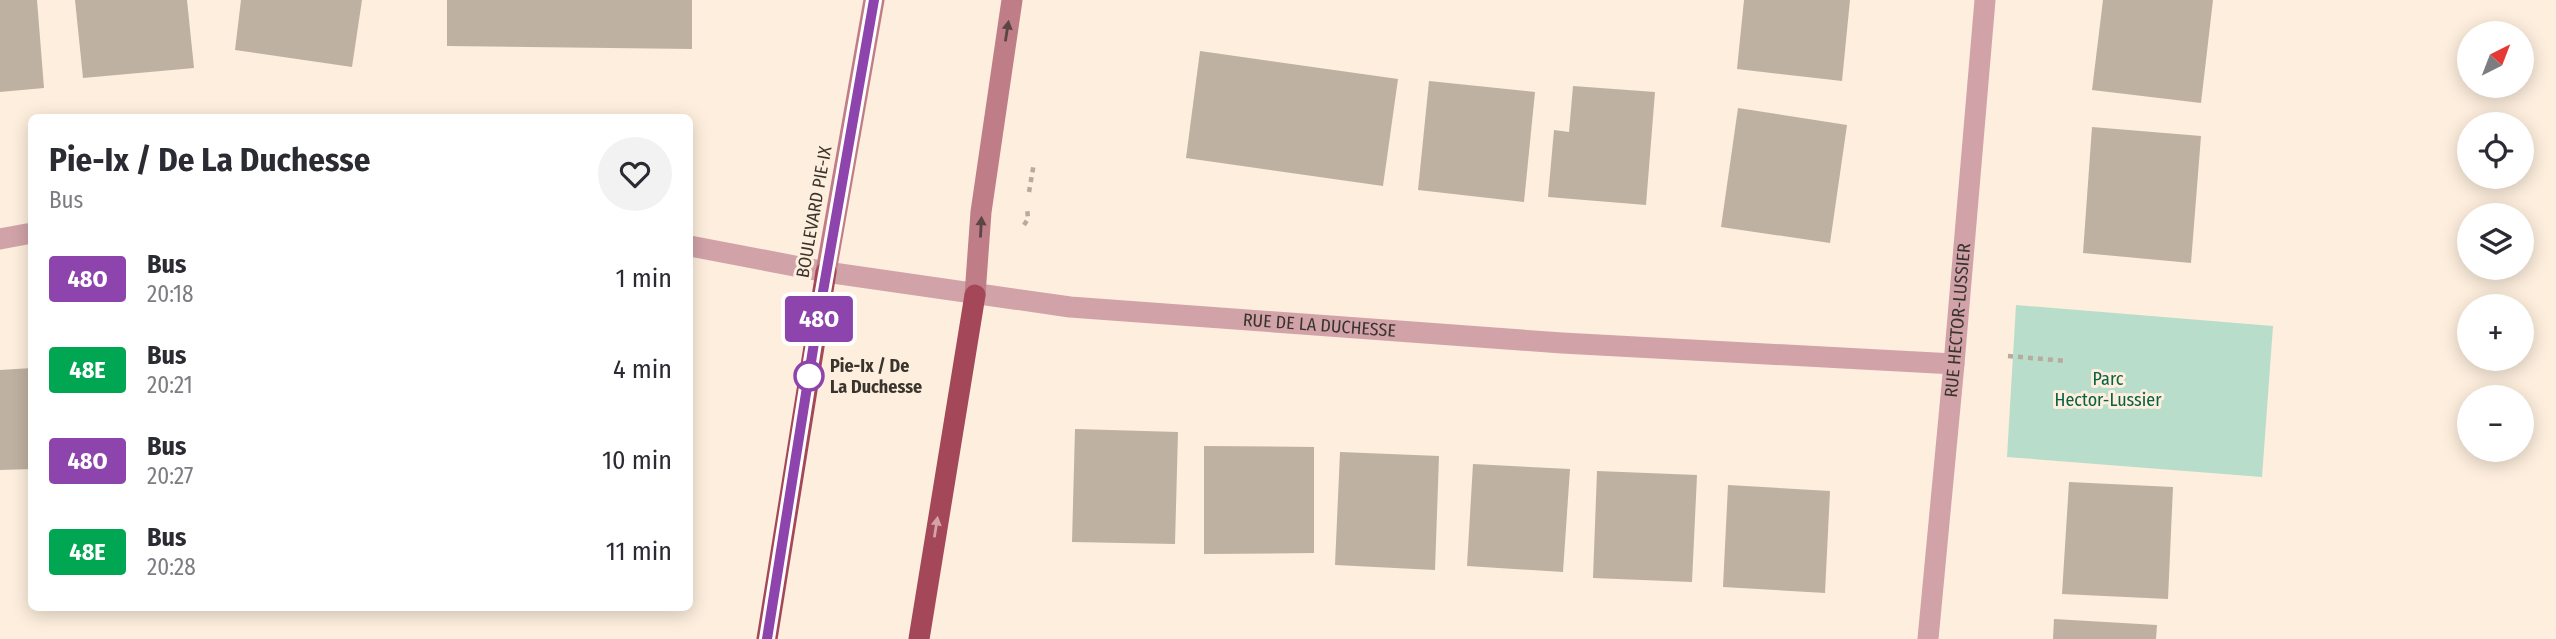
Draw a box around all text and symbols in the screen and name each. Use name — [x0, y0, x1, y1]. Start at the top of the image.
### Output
one-way arrow — [1002, 20, 1013, 42]
north arrow — [2457, 21, 2534, 98]
map controls — [2457, 21, 2534, 462]
button: locate — [2457, 112, 2534, 189]
button: heart — [598, 137, 672, 211]
text: Pie-Ix / De La Duchesse — [49, 140, 370, 180]
street label: BOULEVARD PIE-IX — [792, 144, 836, 280]
text: Bus — [49, 186, 83, 214]
button: layers — [2457, 203, 2534, 280]
one-way arrow — [975, 215, 986, 237]
street label: RUE HECTOR-LUSSIER — [1940, 242, 1975, 399]
text: Bus — [147, 249, 186, 280]
text: 1 min — [616, 263, 672, 294]
text: 48O — [67, 265, 108, 293]
text: 20:18 — [147, 280, 194, 308]
button: + — [2457, 294, 2534, 371]
line badge: 48O — [779, 296, 859, 342]
text: 48O — [799, 305, 839, 333]
street label: RUE DE LA DUCHESSE — [1242, 309, 1397, 342]
text: Bus — [147, 340, 186, 371]
text: 4 min — [613, 354, 672, 385]
place label: Pie-Ix / De La Duchesse — [830, 355, 922, 398]
text: 48E — [69, 356, 106, 384]
marker: Pie-Ix / De La Duchesse — [794, 361, 824, 391]
park label: Parc Hector-Lussier — [2055, 368, 2162, 411]
text: 20:21 — [147, 371, 193, 399]
button: − — [2457, 385, 2534, 462]
text: Bus — [147, 431, 186, 462]
text: 10 min — [602, 445, 672, 476]
text: 48O — [67, 447, 108, 475]
text: 20:27 — [147, 462, 193, 490]
one-way arrow — [931, 516, 942, 538]
text: Bus — [147, 522, 186, 553]
text: 11 min — [606, 536, 672, 567]
text: 48E — [69, 538, 106, 566]
text: 20:28 — [147, 553, 196, 581]

